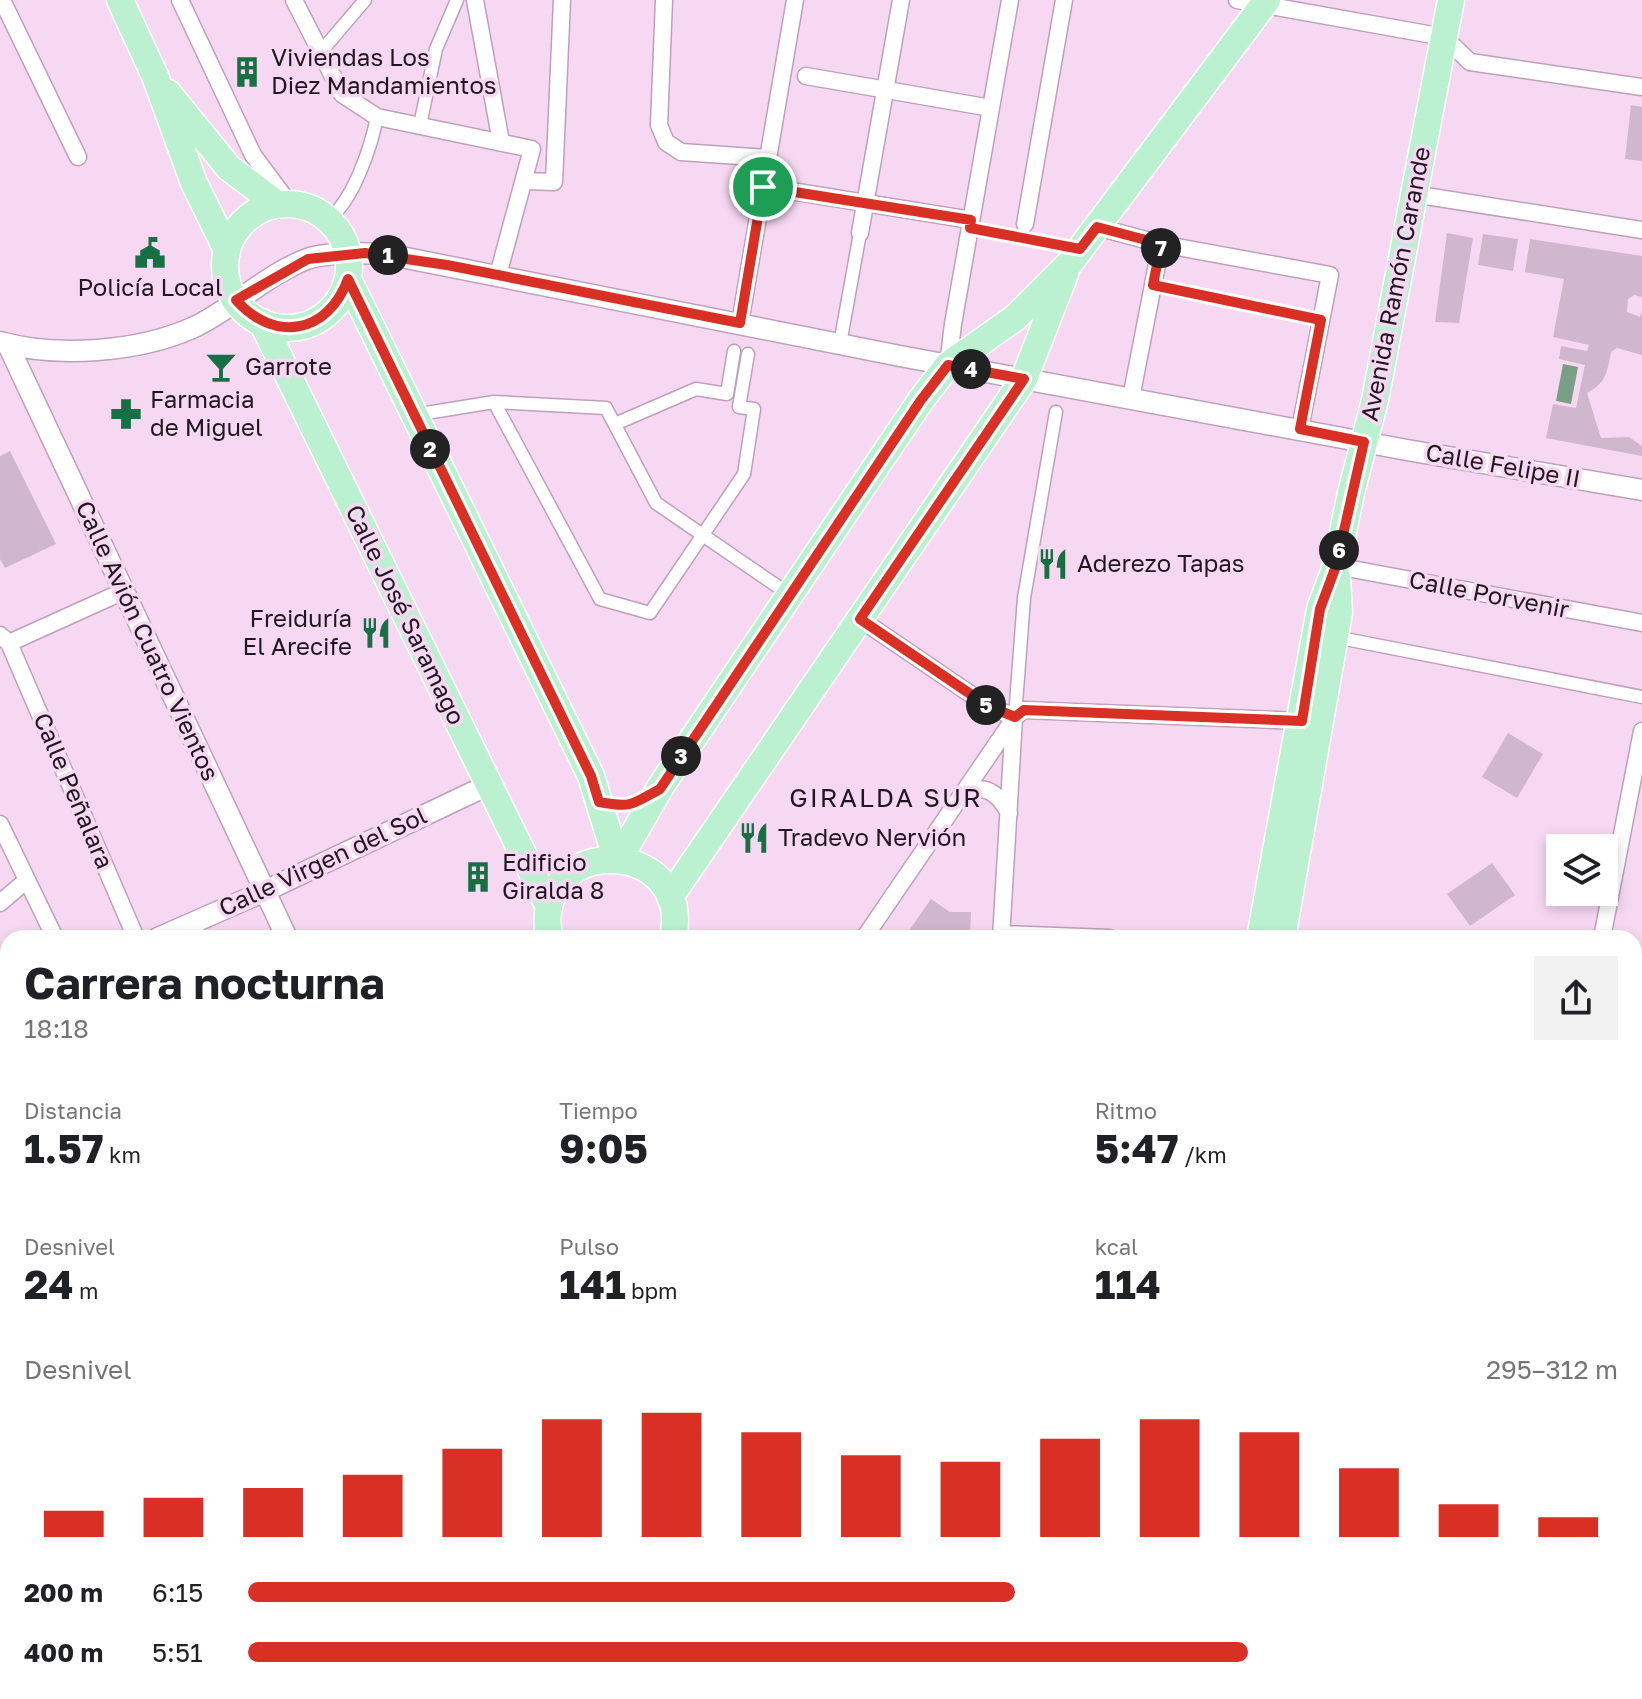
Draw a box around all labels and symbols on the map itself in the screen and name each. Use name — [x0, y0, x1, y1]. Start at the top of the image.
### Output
place label: Viviendas Los Diez Mandamientos — [271, 42, 497, 99]
building icon: Viviendas Los Diez Mandamientos — [230, 55, 264, 89]
street label: Avenida Ramón Carande — [1354, 144, 1435, 423]
pin — [729, 153, 797, 221]
pin: 7 — [1141, 228, 1181, 268]
pin: 1 — [368, 235, 408, 275]
public building icon: Policía Local — [133, 236, 167, 270]
place label: Policía Local — [77, 272, 223, 301]
pin: 4 — [951, 349, 991, 389]
bar icon: Garrote — [204, 350, 238, 384]
place label: Garrote — [245, 351, 332, 380]
place label: Farmacia de Miguel — [150, 384, 263, 441]
pharmacy icon: Farmacia de Miguel — [109, 397, 143, 431]
pin: 2 — [410, 429, 450, 469]
street label: Calle Felipe II — [1424, 437, 1583, 492]
street label: Calle Avión Cuatro Vientos — [71, 496, 226, 785]
street label: Calle José Saramago — [341, 500, 472, 729]
pin: 6 — [1319, 530, 1359, 570]
restaurant icon: Aderezo Tapas — [1036, 547, 1070, 581]
place label: Aderezo Tapas — [1077, 548, 1245, 577]
street label: Calle Porvenir — [1407, 564, 1572, 623]
place label: Freiduría El Arecife — [243, 603, 352, 660]
restaurant icon: Freiduría El Arecife — [359, 616, 393, 650]
pin: 5 — [966, 685, 1006, 725]
street label: Calle Peñalara — [28, 708, 120, 873]
pin: 3 — [661, 736, 701, 776]
district label: GIRALDA SUR — [789, 782, 983, 813]
street label: Calle Virgen del Sol — [214, 800, 431, 921]
restaurant icon: Tradevo Nervión — [737, 821, 771, 855]
place label: Tradevo Nervión — [778, 822, 966, 851]
place label: Edificio Giralda 8 — [502, 847, 604, 904]
building icon: Edificio Giralda 8 — [461, 860, 495, 894]

